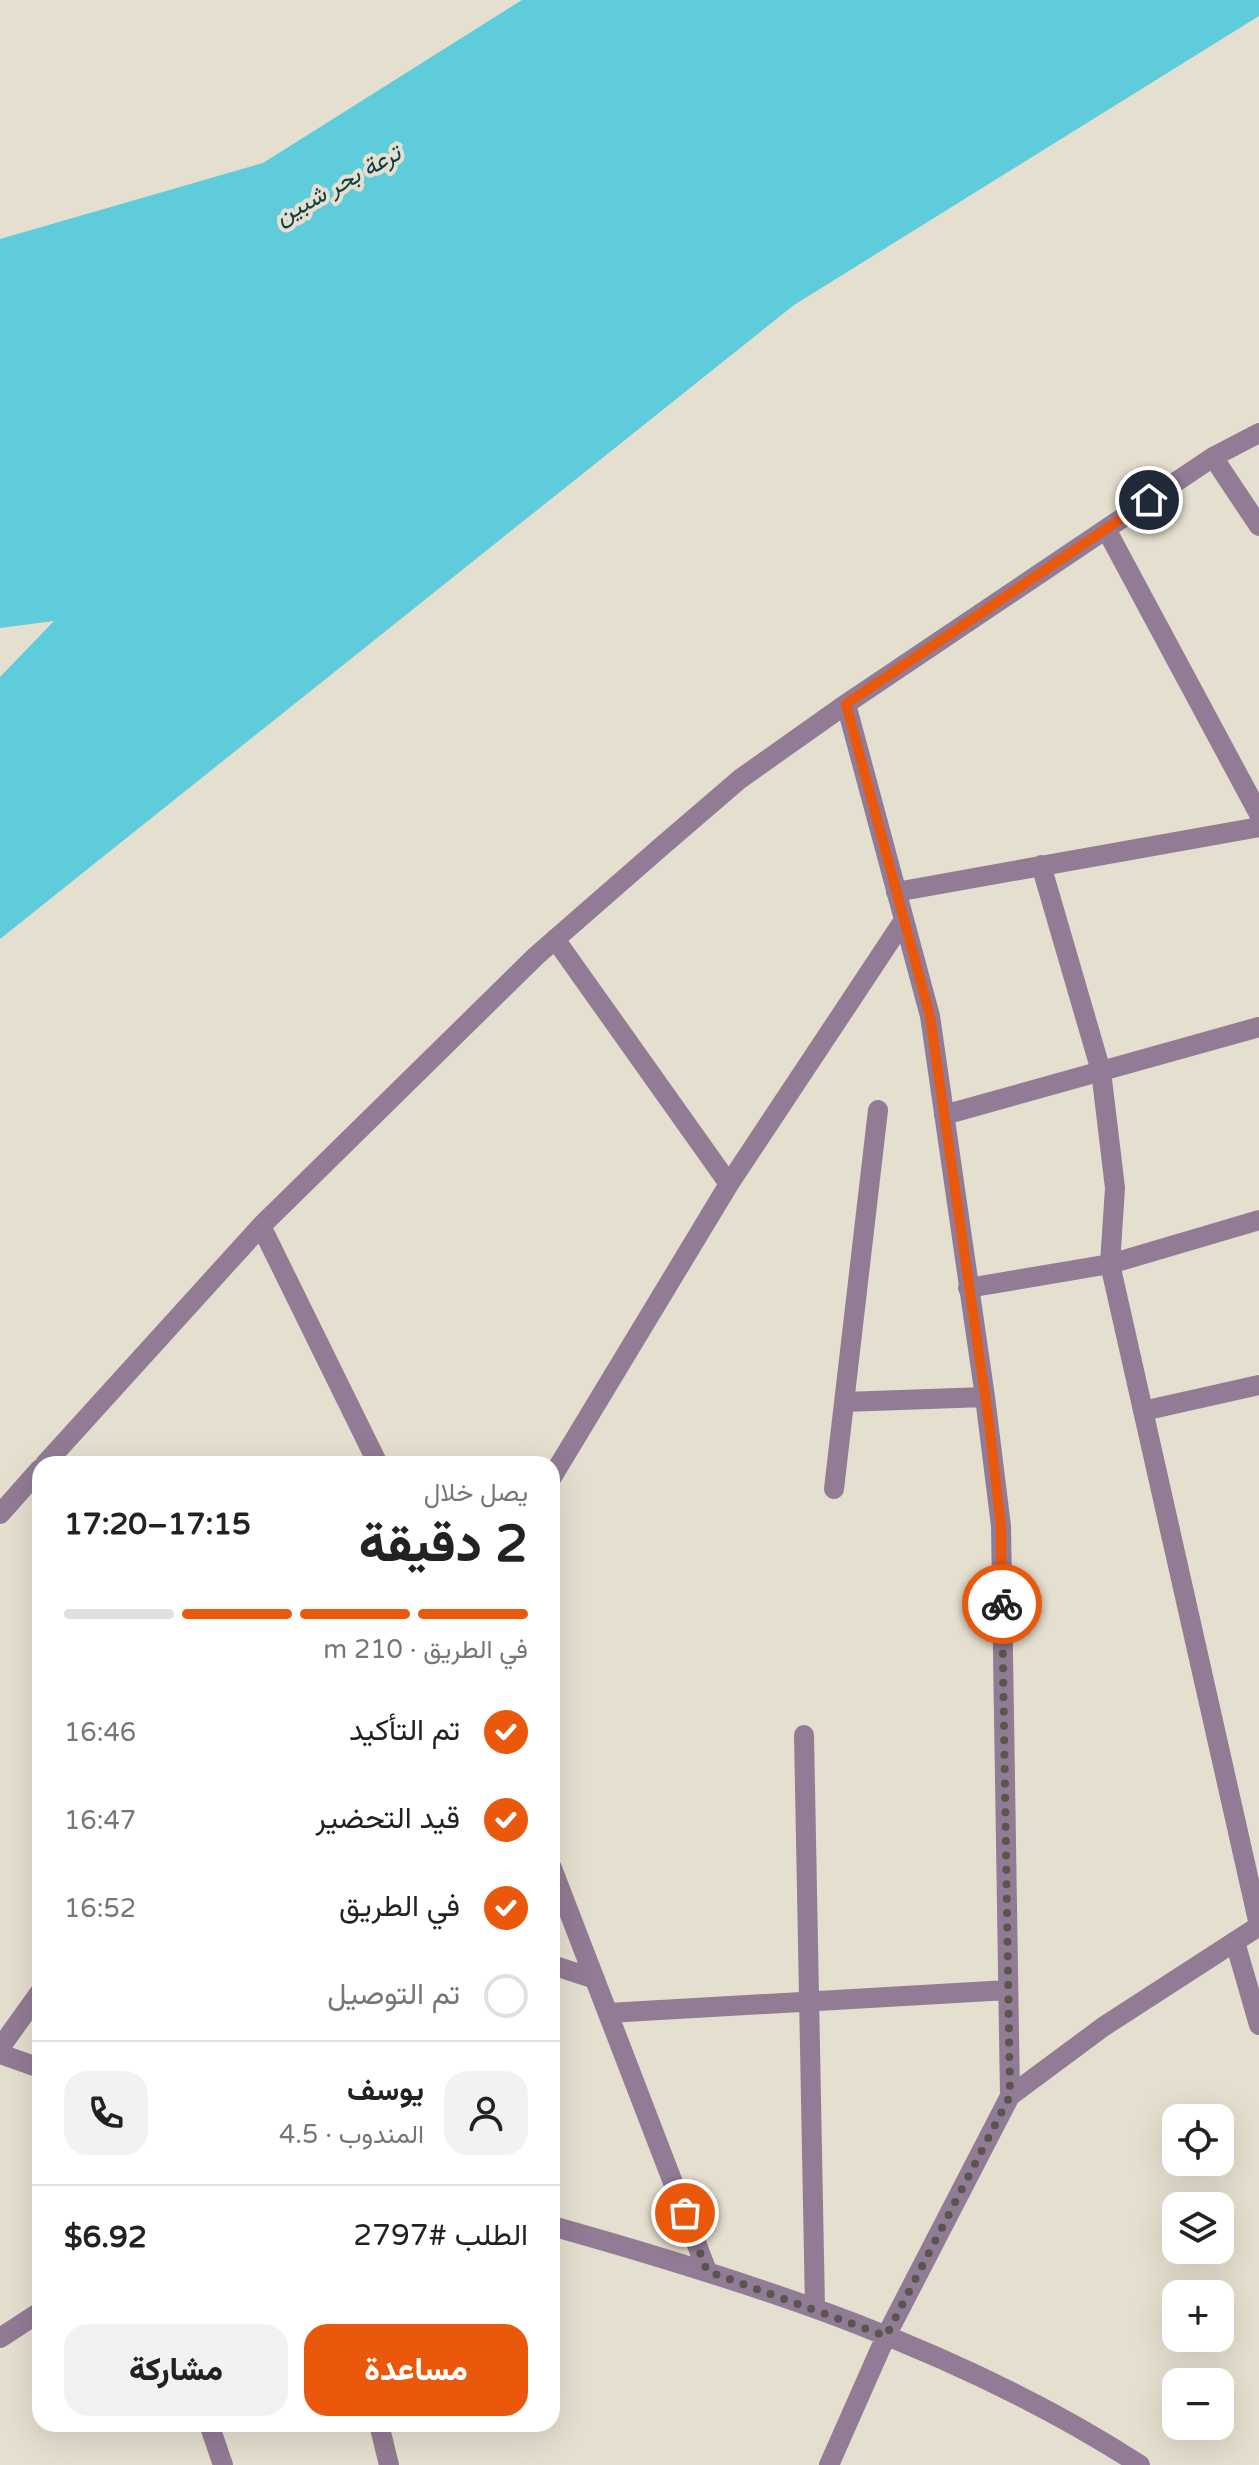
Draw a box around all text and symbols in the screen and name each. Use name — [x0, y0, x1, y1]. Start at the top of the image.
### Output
water label: ترعة بحر شبين — [270, 137, 408, 231]
pin — [1115, 466, 1183, 534]
icon: home — [1127, 478, 1171, 522]
text: يصل خلال — [424, 1477, 528, 1508]
text: 17:15–17:20 — [64, 1506, 251, 1543]
text: 2 دقيقة — [359, 1513, 528, 1576]
courier — [962, 1564, 1042, 1644]
icon: bike — [980, 1582, 1024, 1626]
text: في الطريق · 210 m — [323, 1634, 528, 1665]
icon: check — [484, 1710, 528, 1754]
text: تم التأكيد — [349, 1712, 460, 1749]
text: 16:46 — [64, 1717, 136, 1748]
icon: check — [484, 1798, 528, 1842]
text: قيد التحضير — [316, 1800, 460, 1837]
text: 16:47 — [64, 1805, 136, 1836]
icon: check — [484, 1886, 528, 1930]
text: في الطريق — [339, 1888, 460, 1925]
text: 16:52 — [64, 1893, 136, 1924]
text: تم التوصيل — [327, 1976, 460, 2013]
button: phone — [64, 2071, 148, 2155]
button: person — [444, 2071, 528, 2155]
text: يوسف — [347, 2072, 424, 2109]
map controls — [1162, 2104, 1234, 2440]
button: locate — [1162, 2104, 1234, 2176]
text: المندوب · 4.5 — [279, 2119, 424, 2150]
pin — [651, 2179, 719, 2247]
icon: bag — [663, 2191, 707, 2235]
button: layers — [1162, 2192, 1234, 2264]
text: الطلب #2797 — [353, 2217, 528, 2254]
text: $6.92 — [64, 2219, 147, 2256]
button: + — [1162, 2280, 1234, 2352]
button: مشاركة — [64, 2324, 288, 2416]
button: مساعدة — [304, 2324, 528, 2416]
button: − — [1162, 2368, 1234, 2440]

